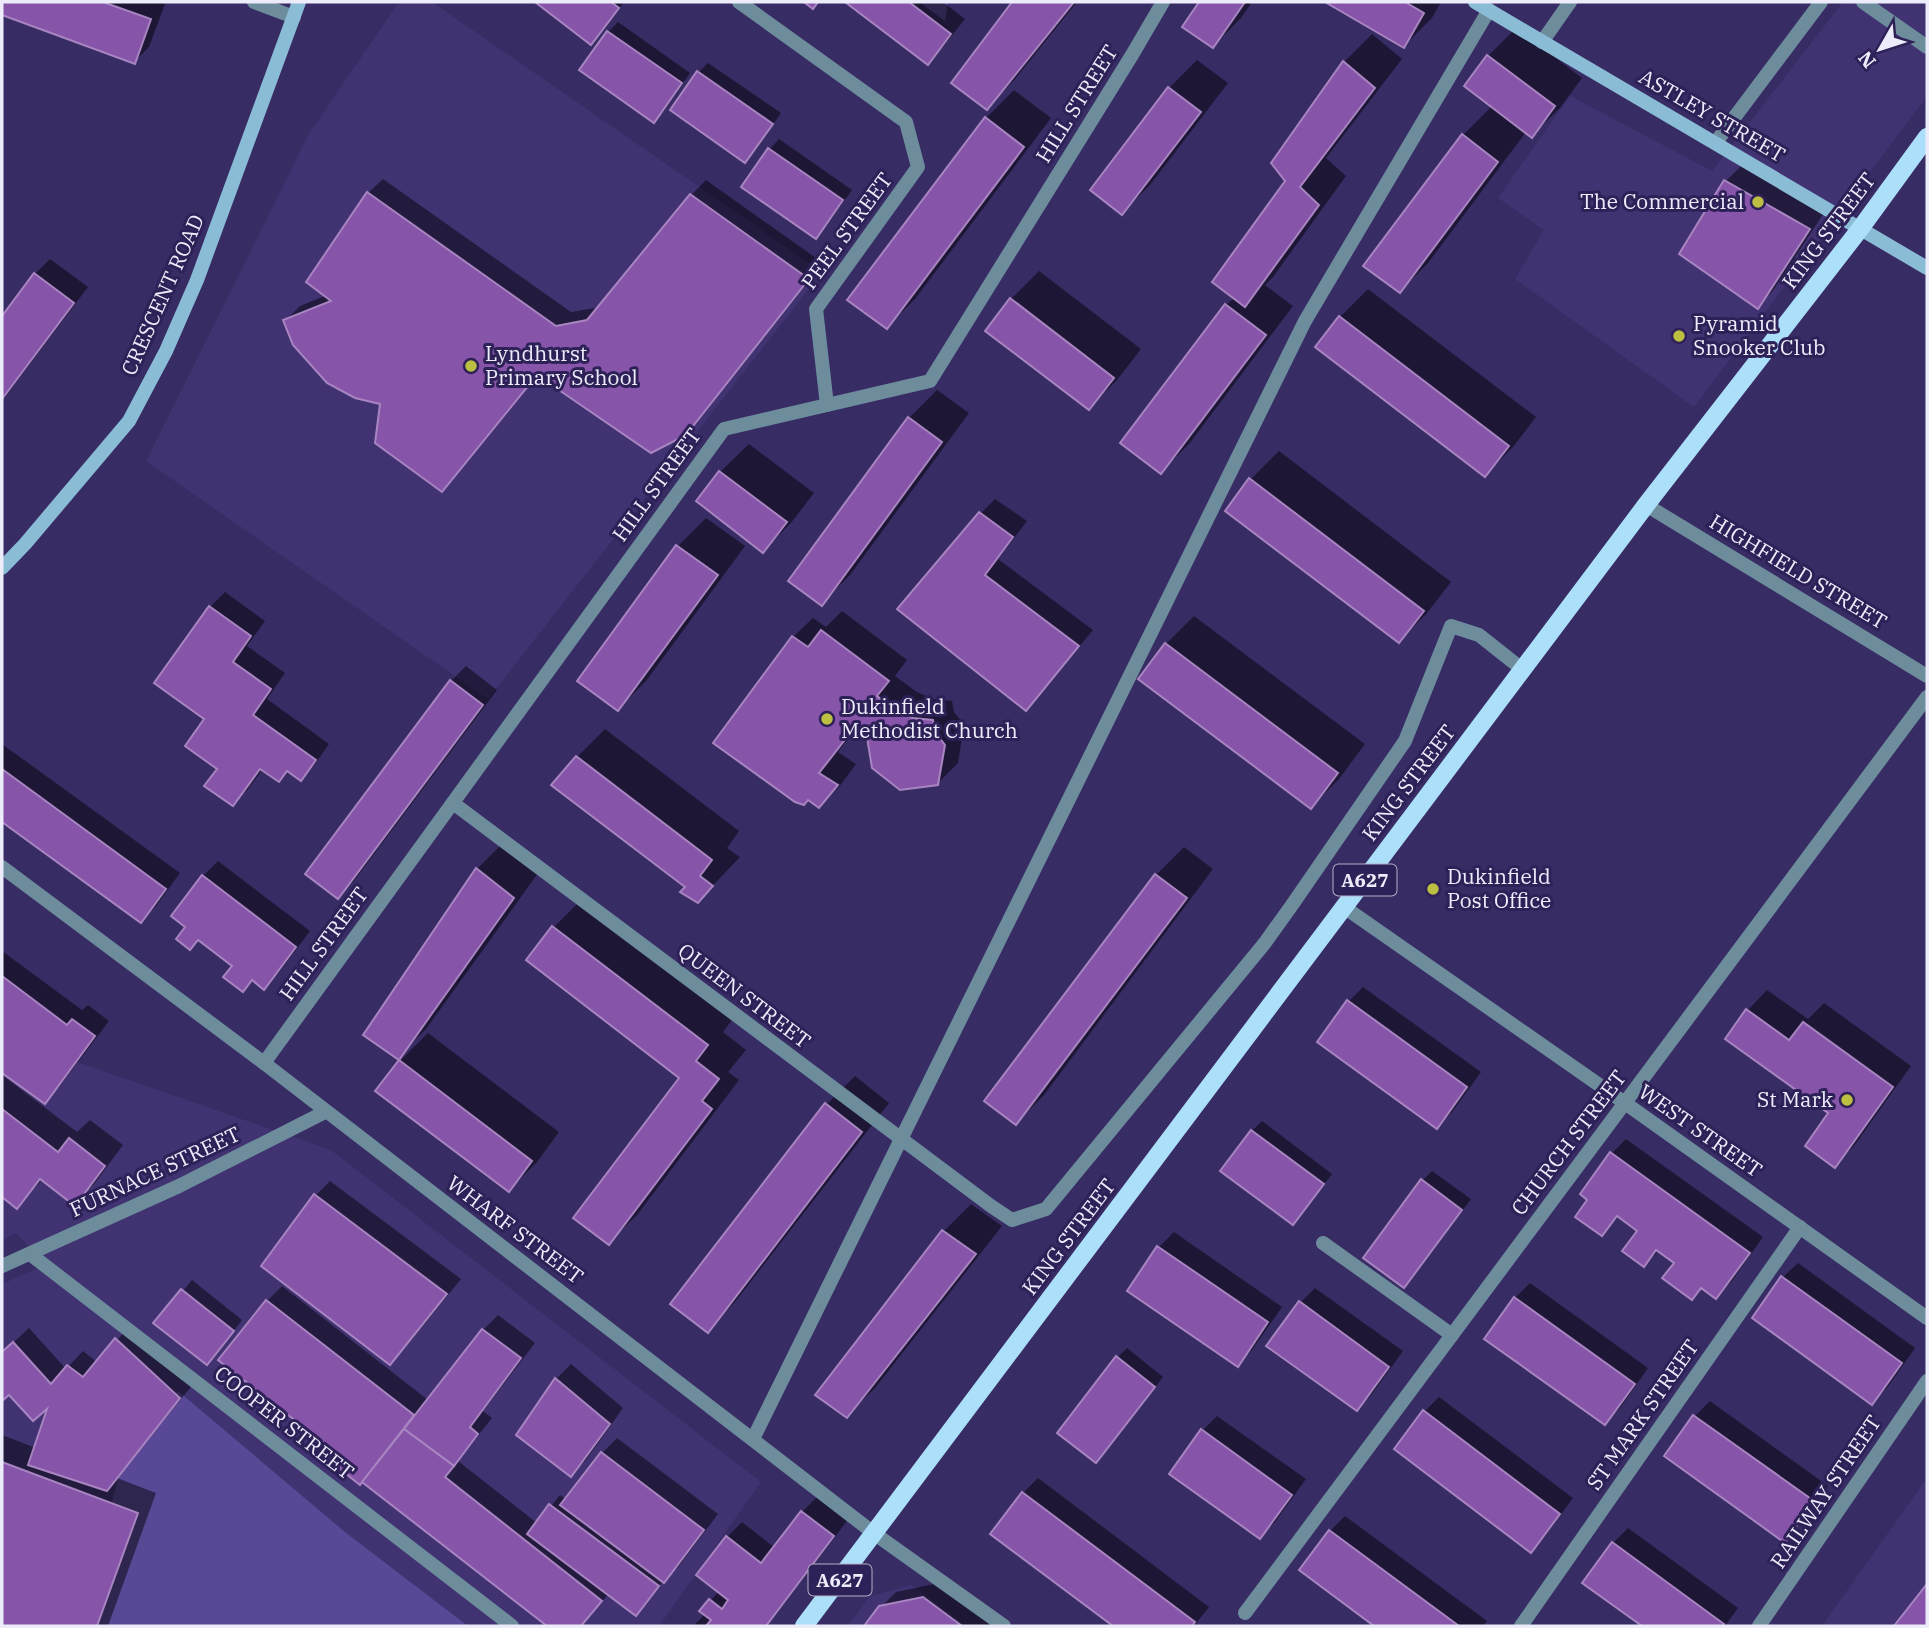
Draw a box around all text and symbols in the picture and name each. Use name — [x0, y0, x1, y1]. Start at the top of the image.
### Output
north arrow — [1845, 14, 1915, 84]
street label: HILL STREET — [1029, 39, 1124, 168]
text: N — [1853, 46, 1881, 73]
street label: ASTLEY STREET — [1634, 62, 1791, 168]
street label: PEEL STREET — [794, 166, 898, 294]
street label: KING STREET — [1775, 166, 1881, 294]
place label: The Commercial — [1580, 187, 1744, 215]
marker: The Commercial — [1750, 194, 1766, 210]
street label: CRESCENT ROAD — [114, 210, 210, 379]
place label: Pyramid Snooker Club — [1693, 309, 1826, 361]
marker: Pyramid Snooker Club — [1671, 328, 1687, 344]
place label: Lyndhurst Primary School — [485, 339, 638, 391]
marker: Lyndhurst Primary School — [463, 358, 479, 374]
street label: HILL STREET — [605, 422, 707, 547]
street label: HIGHFIELD STREET — [1705, 507, 1892, 635]
place label: Dukinfield Methodist Church — [841, 692, 1018, 744]
marker: Dukinfield Methodist Church — [819, 711, 835, 727]
street label: KING STREET — [1355, 718, 1461, 846]
place label: Dukinfield Post Office — [1447, 862, 1551, 914]
road number: A627 — [1334, 864, 1396, 895]
street label: HILL STREET — [272, 881, 374, 1006]
marker: Dukinfield Post Office — [1425, 881, 1441, 897]
street label: QUEEN STREET — [673, 936, 817, 1054]
street label: CHURCH STREET — [1504, 1064, 1632, 1221]
street label: WEST STREET — [1633, 1077, 1768, 1183]
place label: St Mark — [1757, 1085, 1834, 1113]
marker: St Mark — [1839, 1092, 1855, 1108]
street label: FURNACE STREET — [65, 1119, 244, 1223]
street label: WHARF STREET — [442, 1169, 589, 1290]
street label: KING STREET — [1015, 1172, 1121, 1300]
street label: ST MARK STREET — [1580, 1334, 1705, 1495]
street label: COOPER STREET — [209, 1359, 360, 1485]
street label: RAILWAY STREET — [1764, 1409, 1887, 1573]
road number: A627 — [808, 1564, 872, 1596]

